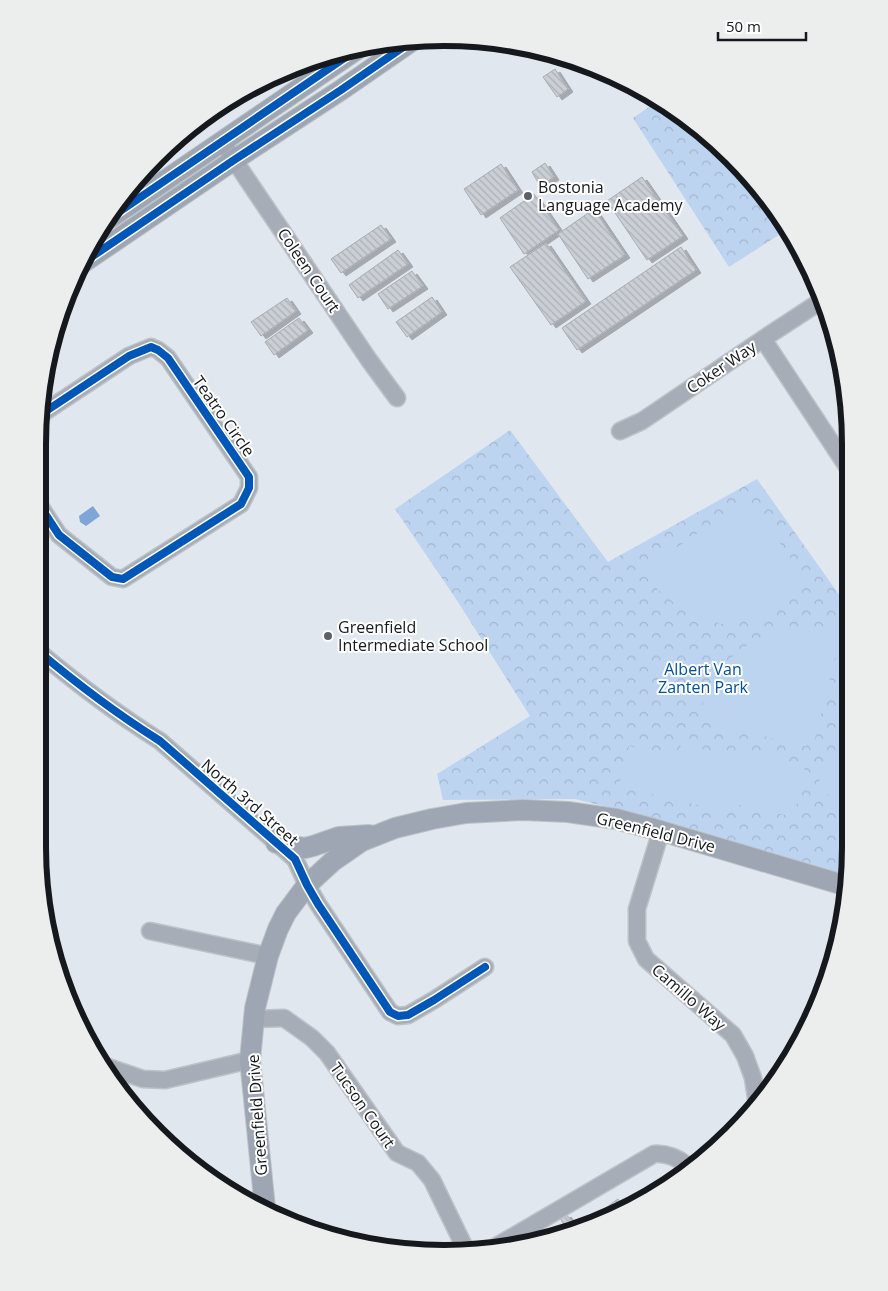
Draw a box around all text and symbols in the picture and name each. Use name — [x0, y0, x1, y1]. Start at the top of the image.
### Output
scale bar — [718, 10, 806, 42]
text: 50 m — [726, 16, 761, 36]
place label: Bostonia Language Academy — [538, 176, 684, 216]
marker: Bostonia Language Academy — [522, 190, 534, 202]
street label: Coleen Court — [273, 223, 346, 317]
street label: Coker Way — [682, 335, 761, 398]
street label: Teatro Circle — [188, 371, 260, 461]
place label: Greenfield Intermediate School — [338, 616, 488, 656]
marker: Greenfield Intermediate School — [322, 630, 334, 642]
park label: Albert Van Zanten Park — [658, 658, 749, 698]
street label: North 3rd Street — [197, 754, 304, 851]
street label: Greenfield Drive — [594, 807, 718, 857]
street label: Camillo Way — [647, 959, 731, 1036]
street label: Greenfield Drive — [242, 1054, 272, 1176]
street label: Tucson Court — [326, 1058, 401, 1152]

